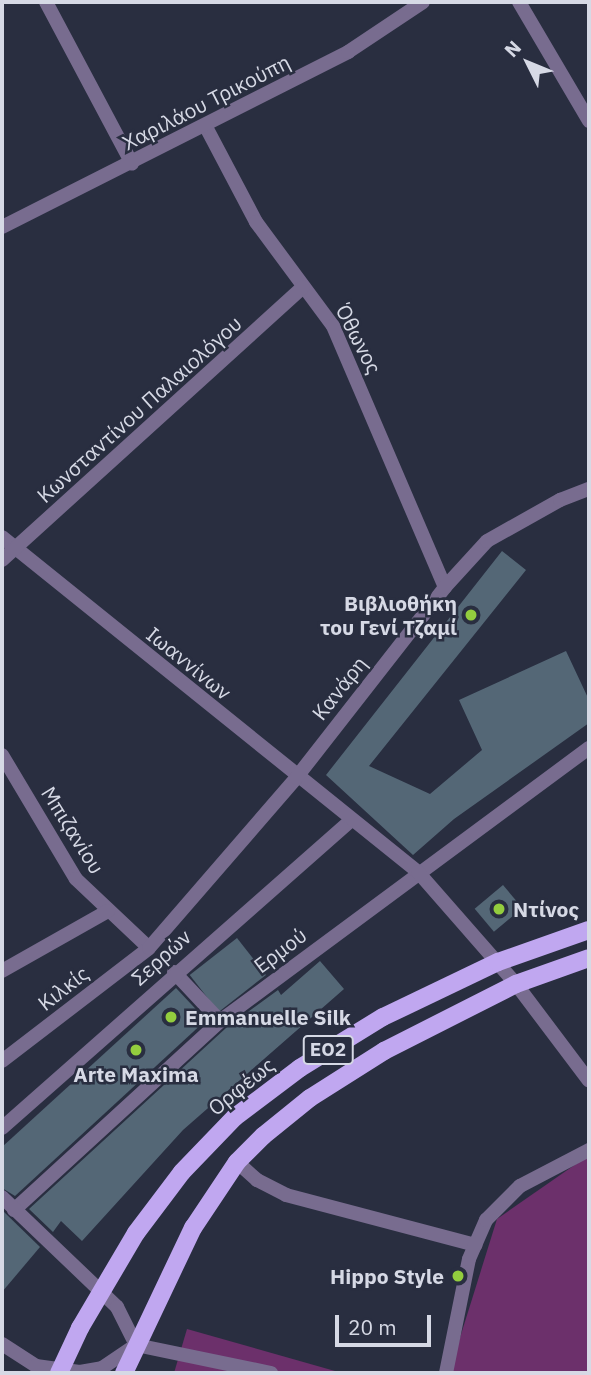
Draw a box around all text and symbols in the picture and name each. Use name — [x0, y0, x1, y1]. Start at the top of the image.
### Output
north arrow — [493, 28, 563, 98]
text: N — [499, 35, 526, 62]
street label: Χαριλάου Τρικούπη — [118, 49, 294, 155]
street label: Όθωνος — [331, 300, 387, 378]
street label: Κωνσταντίνου Παλαιολόγου — [31, 310, 247, 508]
place label: Βιβλιοθήκη του Γενί Τζαμί — [320, 590, 457, 640]
marker: Βιβλιοθήκη του Γενί Τζαμί — [463, 607, 479, 623]
street label: Ιωαννίνων — [142, 621, 236, 705]
street label: Κανάρη — [306, 651, 372, 725]
street label: Μπιζανίου — [36, 782, 110, 878]
place label: Ντίνος — [513, 896, 579, 922]
marker: Ντίνος — [491, 901, 507, 917]
street label: Ερμού — [249, 922, 311, 978]
street label: Σερρών — [126, 924, 196, 990]
street label: Κιλκίς — [33, 960, 93, 1016]
place label: Emmanuelle Silk — [185, 1004, 351, 1030]
marker: Emmanuelle Silk — [163, 1009, 179, 1025]
road number: ΕΟ2 — [302, 1034, 354, 1066]
marker: Arte Maxima — [128, 1042, 144, 1058]
street label: Ορφέως — [203, 1052, 279, 1120]
place label: Arte Maxima — [73, 1061, 199, 1087]
place label: Hippo Style — [330, 1263, 444, 1289]
marker: Hippo Style — [450, 1268, 466, 1284]
scale bar — [339, 1302, 435, 1346]
text: 20 m — [348, 1313, 397, 1341]

